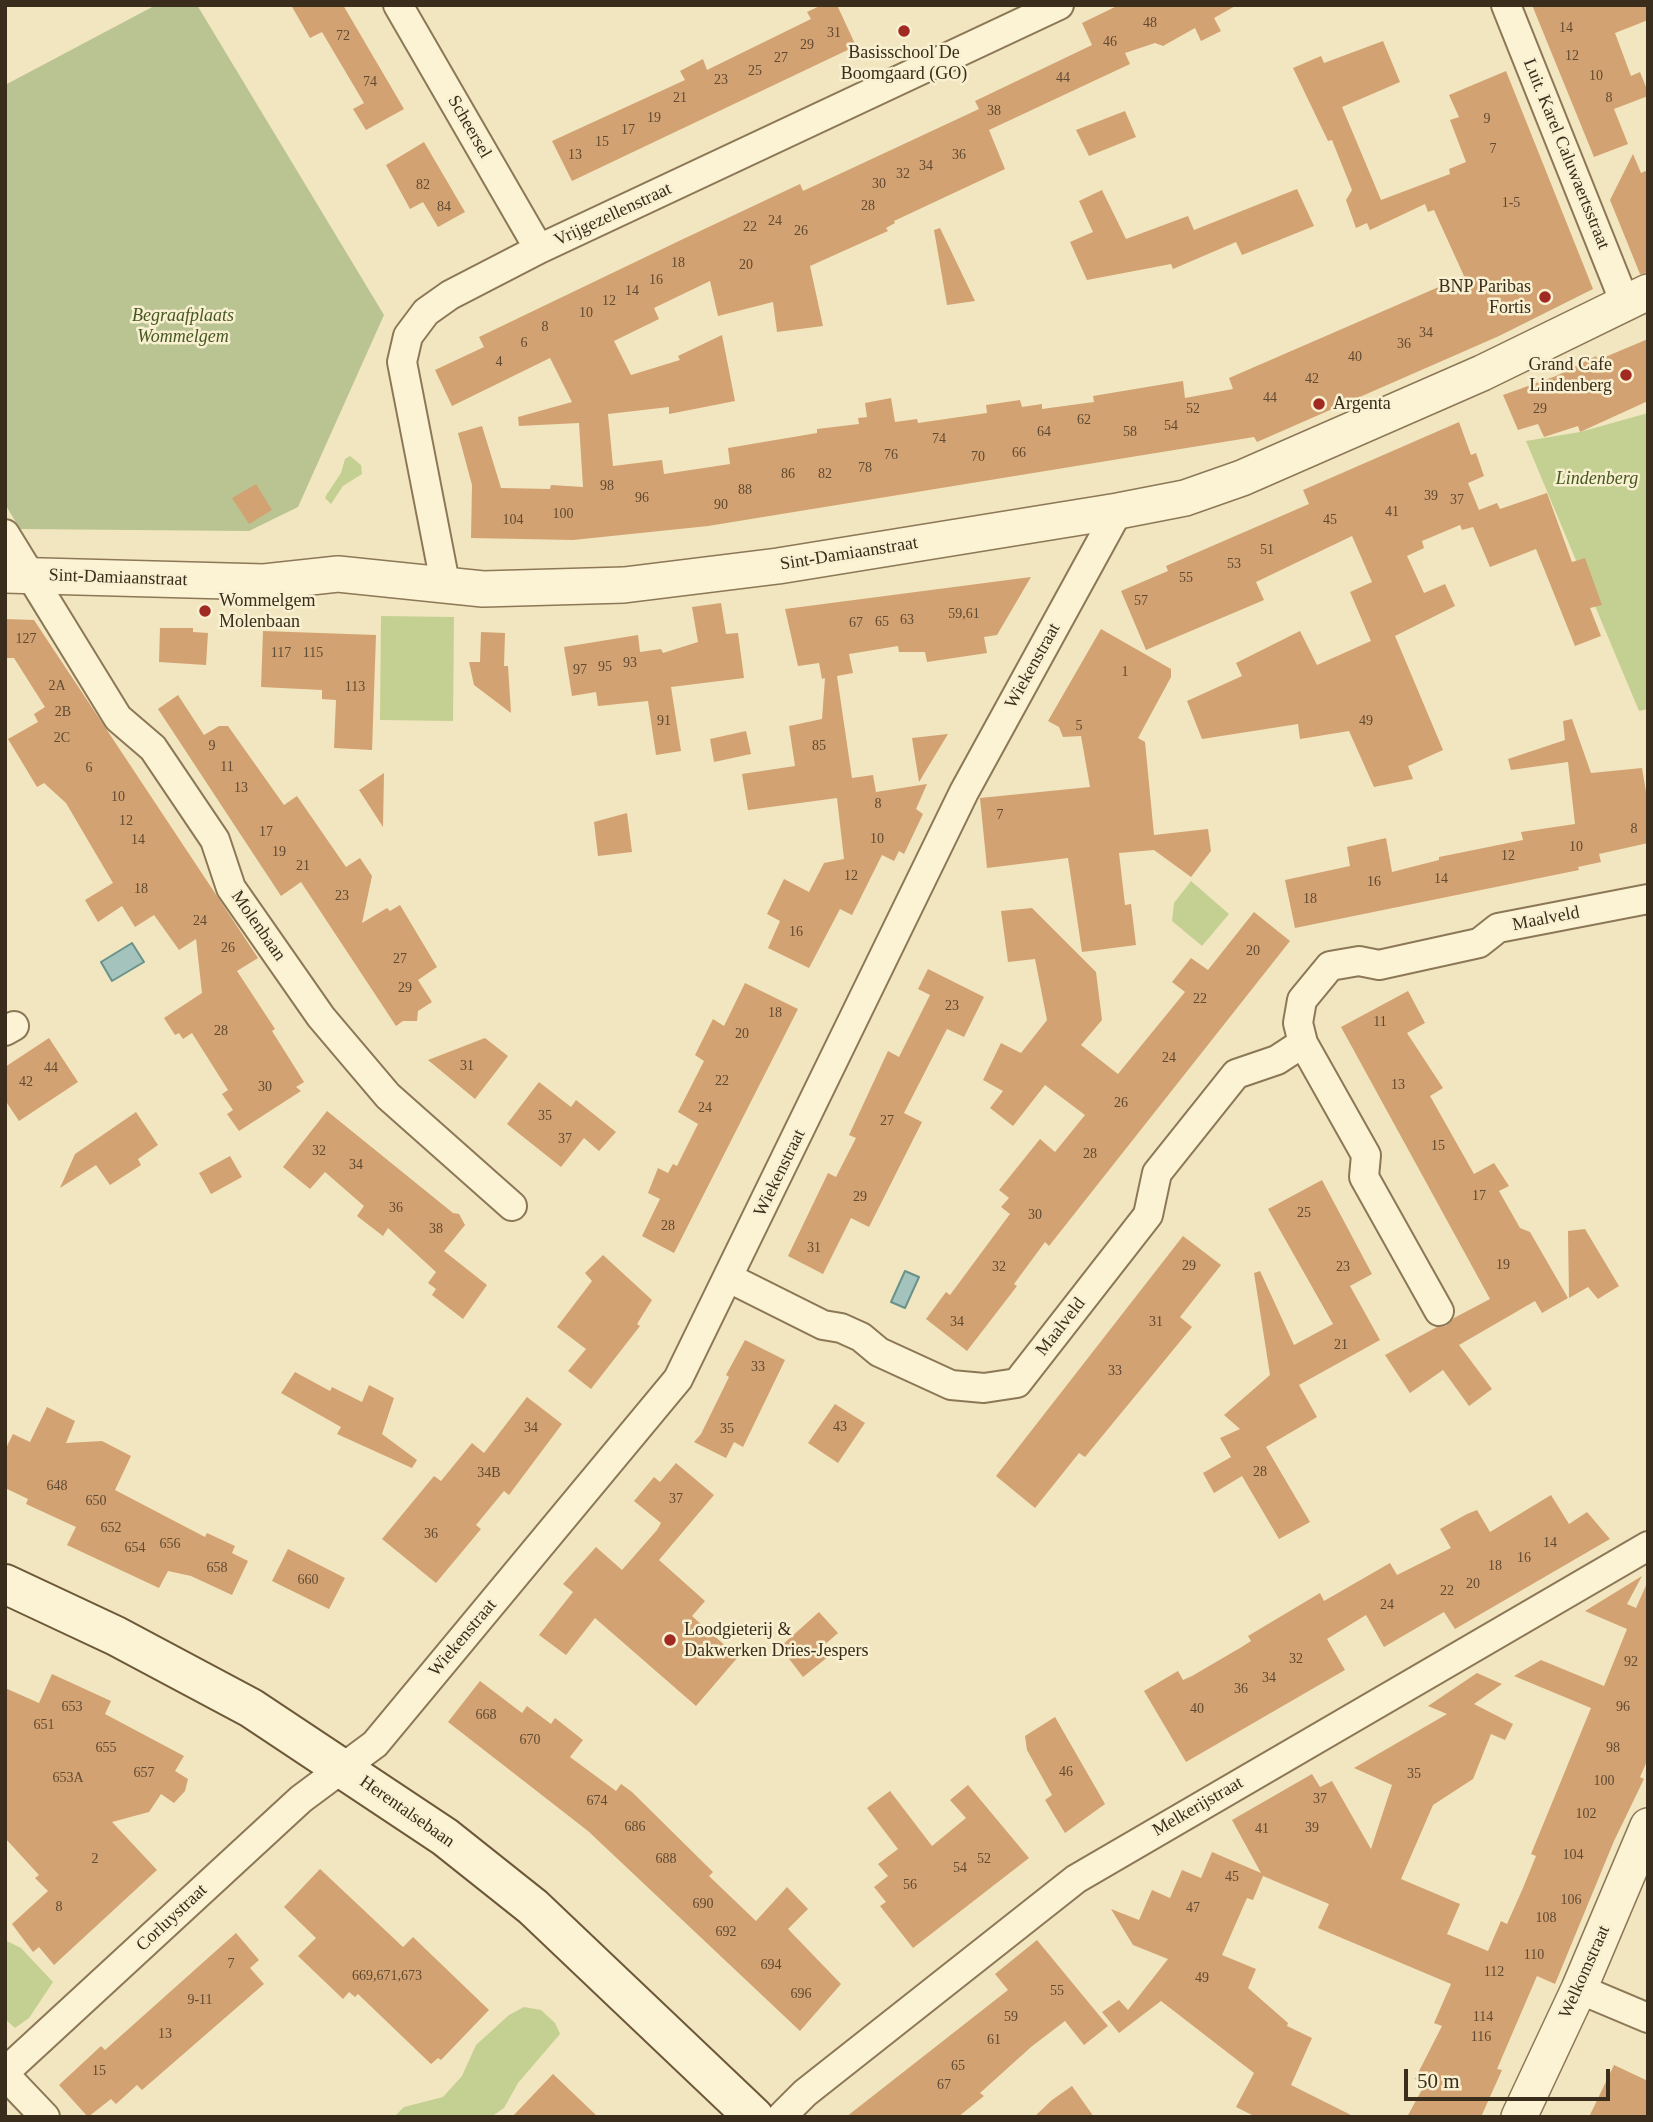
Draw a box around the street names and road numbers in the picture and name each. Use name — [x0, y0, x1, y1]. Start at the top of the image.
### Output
street label: Luit. Karel Caluwaertsstraat — [1518, 56, 1614, 252]
street label: Scheersel — [442, 92, 496, 162]
street label: Vrijgezellenstraat — [551, 178, 675, 252]
street label: Sint-Damiaanstraat — [779, 532, 919, 576]
street label: Sint-Damiaanstraat — [48, 565, 188, 591]
street label: Wiekenstraat — [1001, 620, 1065, 712]
street label: Molenbaan — [226, 887, 290, 965]
street label: Maalveld — [1511, 902, 1581, 936]
street label: Wiekenstraat — [750, 1126, 810, 1220]
street label: Maalveld — [1032, 1294, 1090, 1360]
street label: Wiekenstraat — [424, 1595, 502, 1681]
street label: Herentalsebaan — [355, 1771, 459, 1853]
street label: Melkerijstraat — [1149, 1772, 1247, 1842]
street label: Corluystraat — [132, 1880, 212, 1956]
street label: Welkomstraat — [1555, 1922, 1615, 2022]

